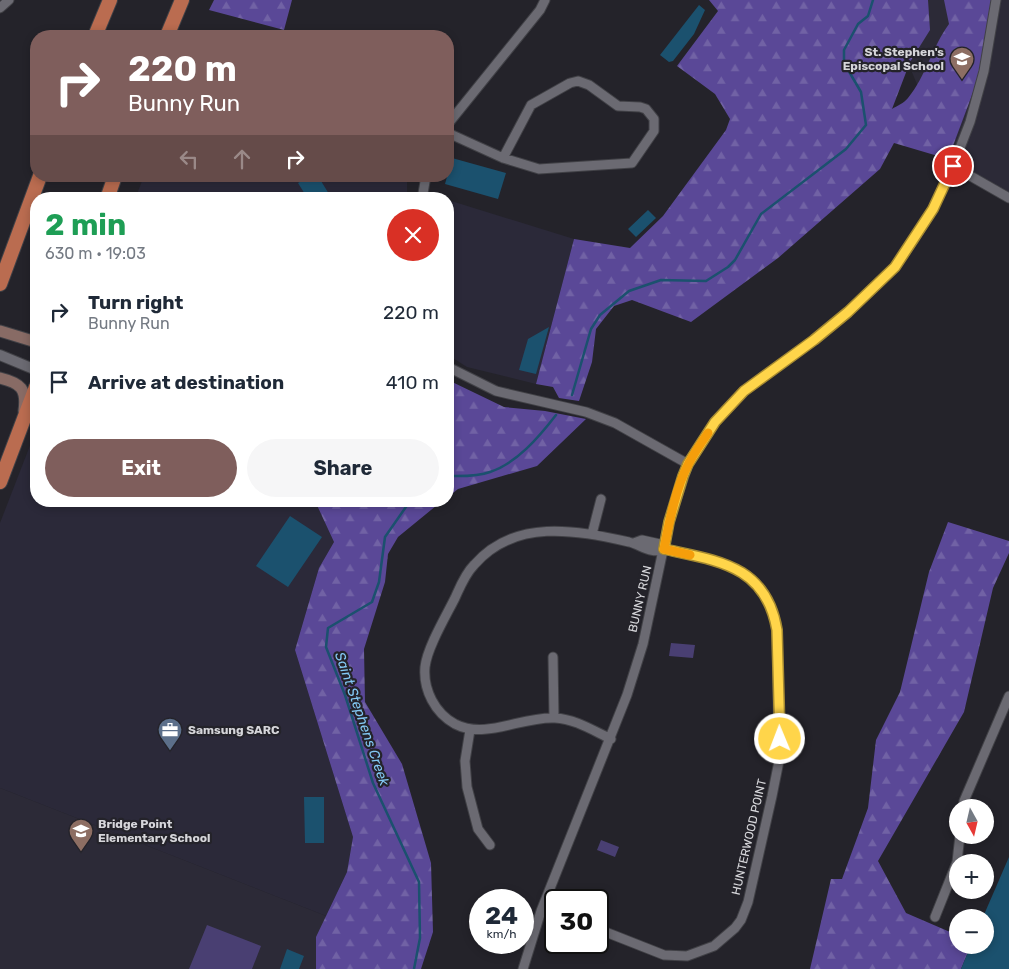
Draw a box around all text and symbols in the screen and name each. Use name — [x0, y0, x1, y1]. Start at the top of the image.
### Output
place label: St. Stephen's Episcopal School — [843, 45, 944, 73]
school or university icon: St. Stephen's Episcopal School — [949, 46, 975, 80]
text: 220 m — [128, 48, 237, 90]
icon: right — [45, 50, 110, 115]
text: Bunny Run — [128, 90, 240, 117]
icon: left — [175, 145, 203, 173]
icon: ahead — [228, 145, 256, 173]
icon: right — [281, 145, 309, 173]
pin — [932, 145, 974, 187]
icon: arrive — [939, 152, 967, 180]
text: 2 min — [45, 207, 126, 243]
button: close — [387, 209, 439, 261]
text: 630 m · 19:03 — [45, 244, 146, 263]
text: Turn right — [88, 291, 183, 314]
icon: right — [45, 298, 73, 326]
text: 220 m — [383, 301, 439, 324]
text: Bunny Run — [88, 314, 170, 333]
icon: arrive — [45, 368, 73, 396]
text: Arrive at destination — [88, 371, 284, 394]
text: 410 m — [386, 371, 439, 394]
button: Exit — [45, 439, 237, 497]
button: Share — [247, 439, 439, 497]
street label: BUNNY RUN — [626, 564, 654, 634]
water label: Saint Stephens Creek — [331, 650, 393, 789]
position arrow — [753, 712, 805, 764]
office icon: Samsung SARC — [157, 717, 183, 751]
place label: Samsung SARC — [188, 723, 280, 737]
street label: HUNTERWOOD POINT — [729, 778, 769, 896]
north arrow — [949, 799, 994, 844]
map controls — [949, 799, 994, 954]
place label: Bridge Point Elementary School — [98, 817, 210, 845]
school or university icon: Bridge Point Elementary School — [68, 818, 94, 852]
button: + — [949, 854, 994, 899]
speed limit sign: 30 — [544, 889, 609, 954]
text: 24 — [485, 901, 518, 930]
button: − — [949, 909, 994, 954]
text: km/h — [487, 927, 516, 941]

